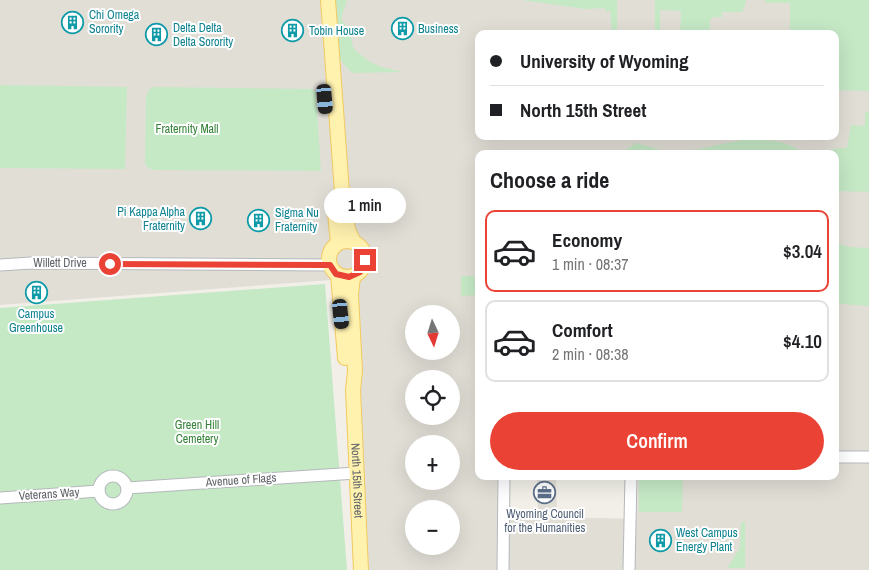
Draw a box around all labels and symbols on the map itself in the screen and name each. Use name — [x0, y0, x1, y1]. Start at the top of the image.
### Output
place label: Chi Omega Sorority — [89, 7, 140, 37]
building icon: Chi Omega Sorority — [61, 10, 85, 34]
building icon: Business — [390, 17, 414, 41]
building icon: Tobin House — [281, 19, 305, 43]
place label: Delta Delta Delta Sorority — [173, 20, 233, 50]
place label: Business — [418, 21, 459, 37]
building icon: Delta Delta Delta Sorority — [145, 23, 169, 47]
place label: Tobin House — [309, 23, 364, 39]
car — [316, 83, 333, 115]
park label: Fraternity Mall — [156, 121, 218, 137]
callout: 1 min — [324, 188, 406, 222]
place label: Pi Kappa Alpha Fraternity — [117, 204, 186, 234]
place label: Sigma Nu Fraternity — [275, 205, 319, 235]
building icon: Pi Kappa Alpha Fraternity — [189, 207, 213, 231]
building icon: Sigma Nu Fraternity — [247, 208, 271, 232]
route end — [354, 249, 376, 271]
route start — [99, 253, 121, 275]
street label: Willett Drive — [33, 255, 87, 271]
building icon: Campus Greenhouse — [24, 281, 48, 305]
car — [331, 298, 350, 330]
north arrow — [405, 305, 460, 360]
place label: Campus Greenhouse — [9, 306, 63, 336]
park label: Green Hill Cemetery — [175, 417, 219, 447]
street label: North 15th Street — [347, 443, 367, 519]
street label: Avenue of Flags — [204, 470, 277, 491]
office icon: Wyoming Council for the Humanities — [533, 481, 557, 505]
street label: Veterans Way — [18, 484, 80, 504]
place label: Wyoming Council for the Humanities — [505, 506, 586, 536]
place label: West Campus Energy Plant — [676, 525, 738, 555]
building icon: West Campus Energy Plant — [648, 528, 672, 552]

